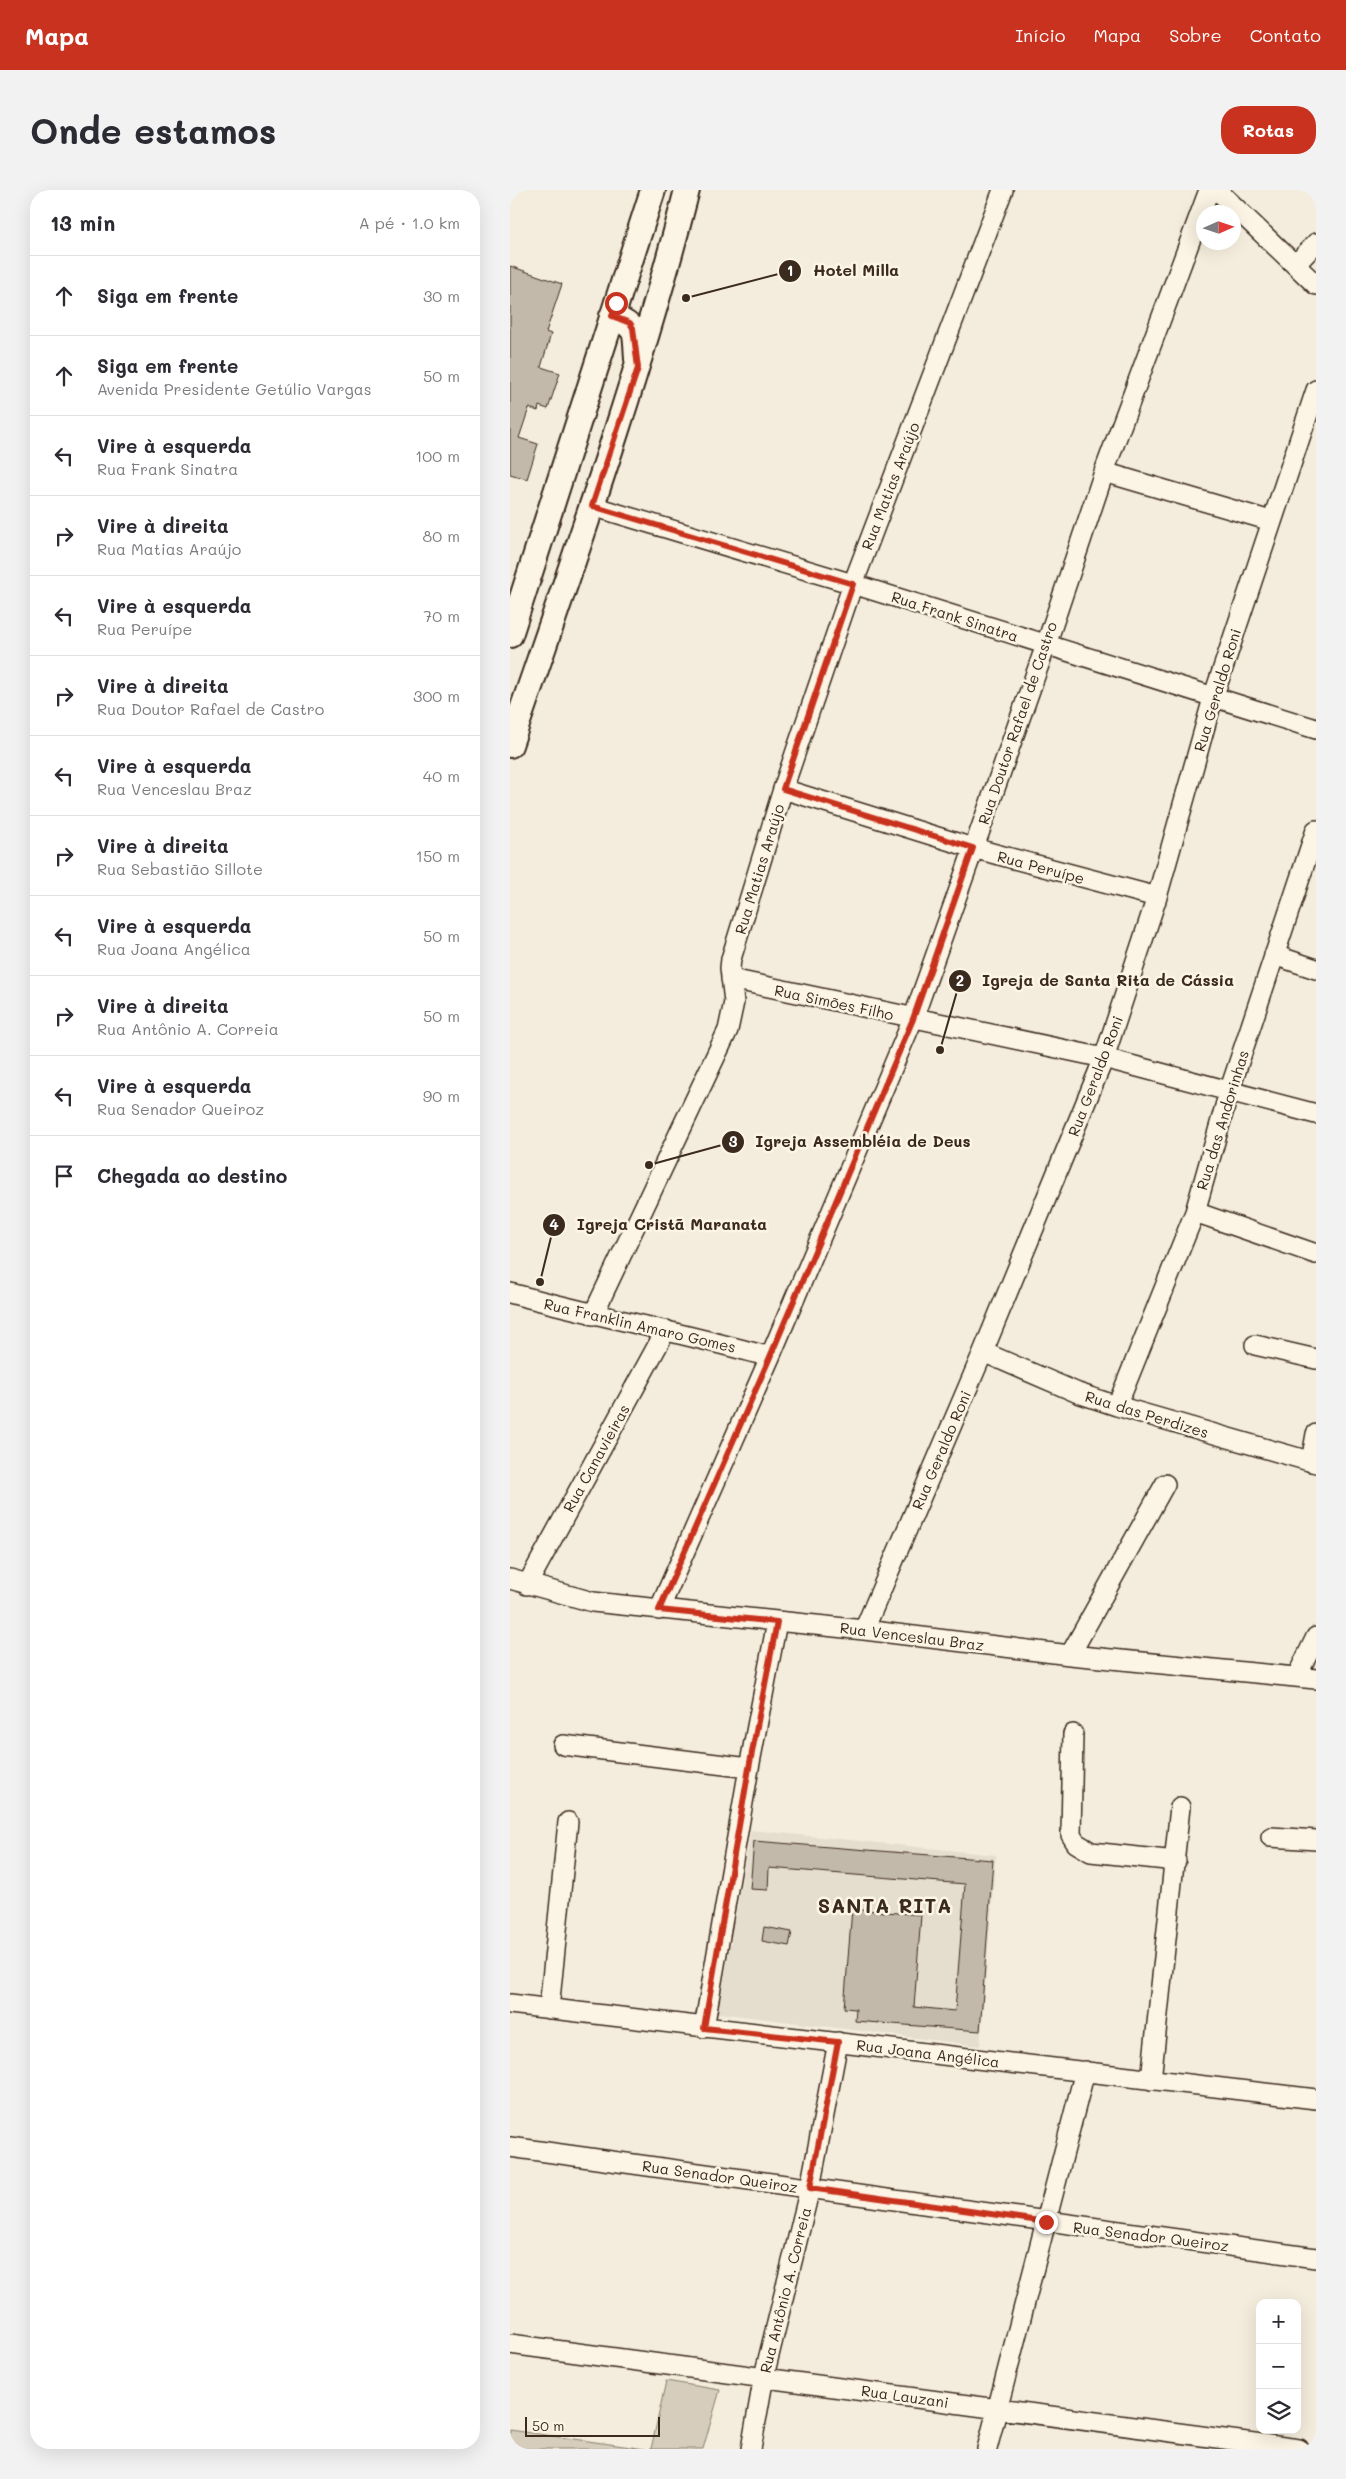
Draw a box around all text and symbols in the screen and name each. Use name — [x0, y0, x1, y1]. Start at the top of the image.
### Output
text: Mapa — [25, 20, 89, 51]
text: Início — [1015, 23, 1065, 47]
text: Mapa — [1093, 23, 1141, 47]
text: Sobre — [1169, 23, 1222, 47]
text: Contato — [1250, 23, 1321, 47]
button: Rotas — [1221, 106, 1316, 154]
text: Onde estamos — [30, 107, 276, 153]
north arrow — [1196, 205, 1241, 250]
text: 13 min — [50, 209, 115, 236]
text: A pé · 1.0 km — [359, 212, 460, 233]
callout: Hotel Milla — [778, 255, 909, 286]
text: Hotel Milla — [813, 259, 899, 280]
text: 1 — [787, 260, 793, 280]
icon: ahead — [50, 282, 78, 310]
text: Siga em frente — [97, 283, 238, 308]
text: 30 m — [423, 285, 460, 306]
route start — [605, 292, 628, 315]
text: Siga em frente — [97, 353, 238, 378]
icon: ahead — [50, 362, 78, 390]
text: 50 m — [423, 365, 460, 386]
text: Avenida Presidente Getúlio Vargas — [97, 378, 372, 399]
street label: Rua Matias Araújo — [856, 419, 924, 553]
text: Vire à esquerda — [97, 433, 252, 458]
icon: left — [50, 442, 78, 470]
text: 100 m — [415, 445, 460, 466]
text: Rua Frank Sinatra — [97, 458, 238, 479]
text: Vire à direita — [97, 513, 229, 538]
icon: right — [50, 522, 78, 550]
text: 80 m — [423, 525, 460, 546]
text: Rua Matias Araújo — [97, 538, 241, 559]
street label: Rua Frank Sinatra — [889, 586, 1021, 646]
text: Vire à esquerda — [97, 593, 252, 618]
icon: left — [50, 602, 78, 630]
text: 70 m — [423, 605, 460, 626]
text: Rua Peruípe — [97, 618, 192, 639]
street label: Rua Doutor Rafael de Castro — [973, 619, 1061, 827]
street label: Rua Geraldo Roni — [1189, 626, 1245, 754]
text: Vire à direita — [97, 673, 229, 698]
icon: right — [50, 682, 78, 710]
text: 300 m — [413, 685, 460, 706]
text: Rua Doutor Rafael de Castro — [97, 698, 324, 719]
text: Vire à esquerda — [97, 753, 252, 778]
icon: left — [50, 762, 78, 790]
text: 40 m — [423, 765, 460, 786]
text: Rua Venceslau Braz — [97, 778, 252, 799]
street label: Rua Matias Araújo — [730, 801, 788, 937]
text: Vire à direita — [97, 833, 229, 858]
icon: right — [50, 842, 78, 870]
text: 150 m — [416, 845, 460, 866]
street label: Rua Peruípe — [995, 846, 1087, 888]
text: Rua Sebastião Sillote — [97, 858, 263, 879]
text: Vire à esquerda — [97, 913, 252, 938]
icon: left — [50, 922, 78, 950]
text: 50 m — [423, 925, 460, 946]
text: Rua Joana Angélica — [97, 938, 251, 959]
callout: Igreja de Santa Rita de Cássia — [947, 965, 1244, 996]
text: Igreja de Santa Rita de Cássia — [982, 969, 1234, 990]
text: 2 — [956, 970, 964, 990]
street label: Rua Simões Filho — [773, 980, 896, 1024]
text: Vire à direita — [97, 993, 229, 1018]
icon: right — [50, 1002, 78, 1030]
text: 50 m — [423, 1005, 460, 1026]
street label: Rua Geraldo Roni — [1063, 1013, 1127, 1139]
text: Rua Antônio A. Correia — [97, 1018, 279, 1039]
street label: Rua das Andorinhas — [1191, 1047, 1253, 1193]
text: Vire à esquerda — [97, 1073, 252, 1098]
icon: left — [50, 1082, 78, 1110]
text: 90 m — [423, 1085, 460, 1106]
text: Rua Senador Queiroz — [97, 1098, 264, 1119]
callout: Igreja Assembléia de Deus — [720, 1126, 980, 1157]
text: Igreja Assembléia de Deus — [755, 1130, 971, 1151]
text: 3 — [728, 1131, 738, 1151]
icon: arrive — [50, 1162, 78, 1190]
text: Chegada ao destino — [97, 1163, 287, 1188]
callout: Igreja Cristã Maranata — [541, 1209, 777, 1240]
text: Igreja Cristã Maranata — [577, 1213, 767, 1234]
text: 4 — [549, 1214, 559, 1234]
street label: Rua Franklin Amaro Gomes — [542, 1293, 738, 1357]
street label: Rua das Perdizes — [1083, 1386, 1211, 1442]
street label: Rua Geraldo Roni — [907, 1387, 975, 1513]
street label: Rua Canavieiras — [558, 1401, 634, 1515]
street label: Rua Venceslau Braz — [839, 1617, 985, 1655]
district label: SANTA RITA — [818, 1892, 952, 1918]
street label: Rua Joana Angélica — [855, 2034, 1001, 2072]
street label: Rua Senador Queiroz — [641, 2155, 799, 2197]
street label: Rua Antônio A. Correia — [755, 2205, 815, 2375]
route end — [1035, 2211, 1058, 2234]
street label: Rua Senador Queiroz — [1072, 2217, 1230, 2255]
map controls — [1256, 2299, 1301, 2434]
button: + — [1256, 2299, 1301, 2344]
button: − — [1256, 2344, 1301, 2389]
street label: Rua Lauzani — [860, 2380, 950, 2412]
button: layers — [1256, 2389, 1301, 2434]
scale bar — [525, 2414, 660, 2437]
text: 50 m — [532, 2416, 564, 2435]

